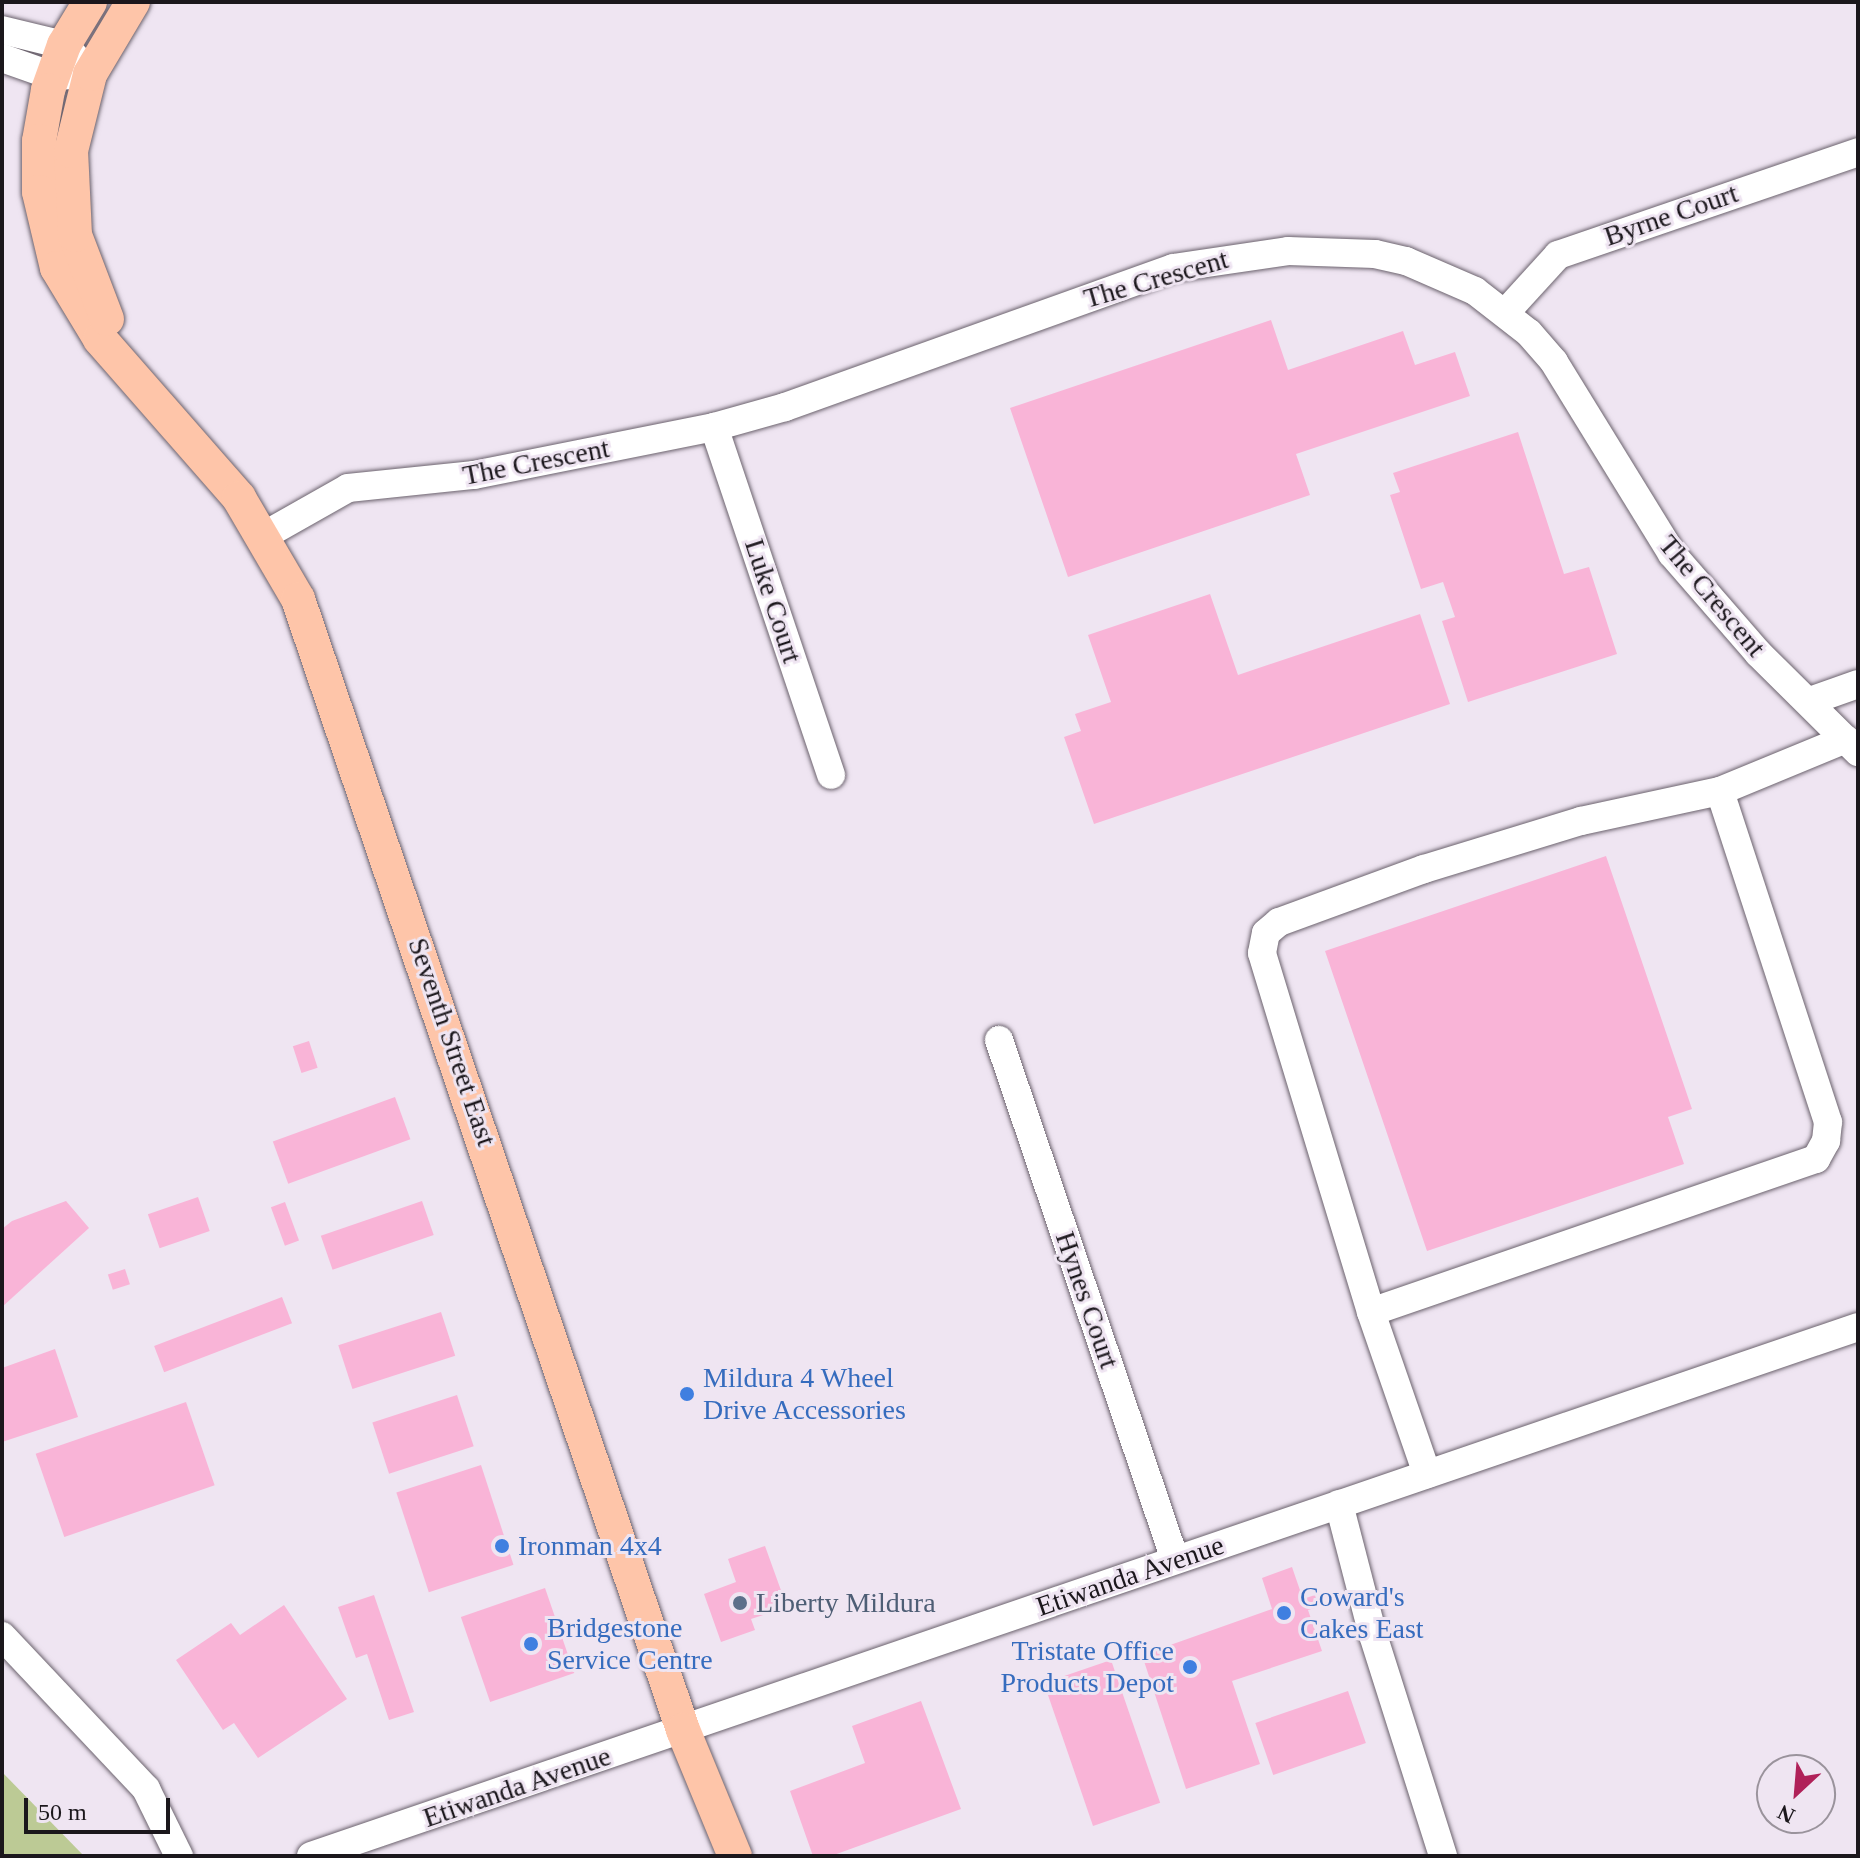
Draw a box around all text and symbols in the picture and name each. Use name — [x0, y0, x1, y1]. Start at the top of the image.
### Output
street label: Byrne Court — [1600, 176, 1742, 254]
street label: The Crescent — [1080, 242, 1232, 316]
street label: The Crescent — [460, 431, 612, 493]
street label: The Crescent — [1651, 528, 1773, 664]
street label: Luke Court — [737, 535, 809, 667]
street label: Seventh Street East — [401, 934, 503, 1150]
street label: Hynes Court — [1048, 1227, 1126, 1373]
place label: Mildura 4 Wheel Drive Accessories — [703, 1361, 907, 1427]
marker: Mildura 4 Wheel Drive Accessories — [678, 1385, 696, 1403]
street label: Etiwanda Avenue — [1031, 1528, 1229, 1624]
place label: Ironman 4x4 — [518, 1529, 662, 1563]
marker: Ironman 4x4 — [493, 1537, 511, 1555]
place label: Coward's Cakes East — [1300, 1580, 1424, 1646]
place label: Liberty Mildura — [756, 1586, 936, 1620]
marker: Liberty Mildura — [731, 1594, 749, 1612]
marker: Coward's Cakes East — [1275, 1604, 1293, 1622]
place label: Bridgestone Service Centre — [547, 1611, 713, 1677]
place label: Tristate Office Products Depot — [1001, 1634, 1174, 1700]
marker: Bridgestone Service Centre — [522, 1635, 540, 1653]
marker: Tristate Office Products Depot — [1181, 1658, 1199, 1676]
street label: Etiwanda Avenue — [418, 1739, 616, 1835]
north arrow — [1756, 1754, 1836, 1834]
scale bar — [28, 1782, 174, 1832]
text: 50 m — [38, 1799, 87, 1825]
text: N — [1774, 1800, 1799, 1829]

